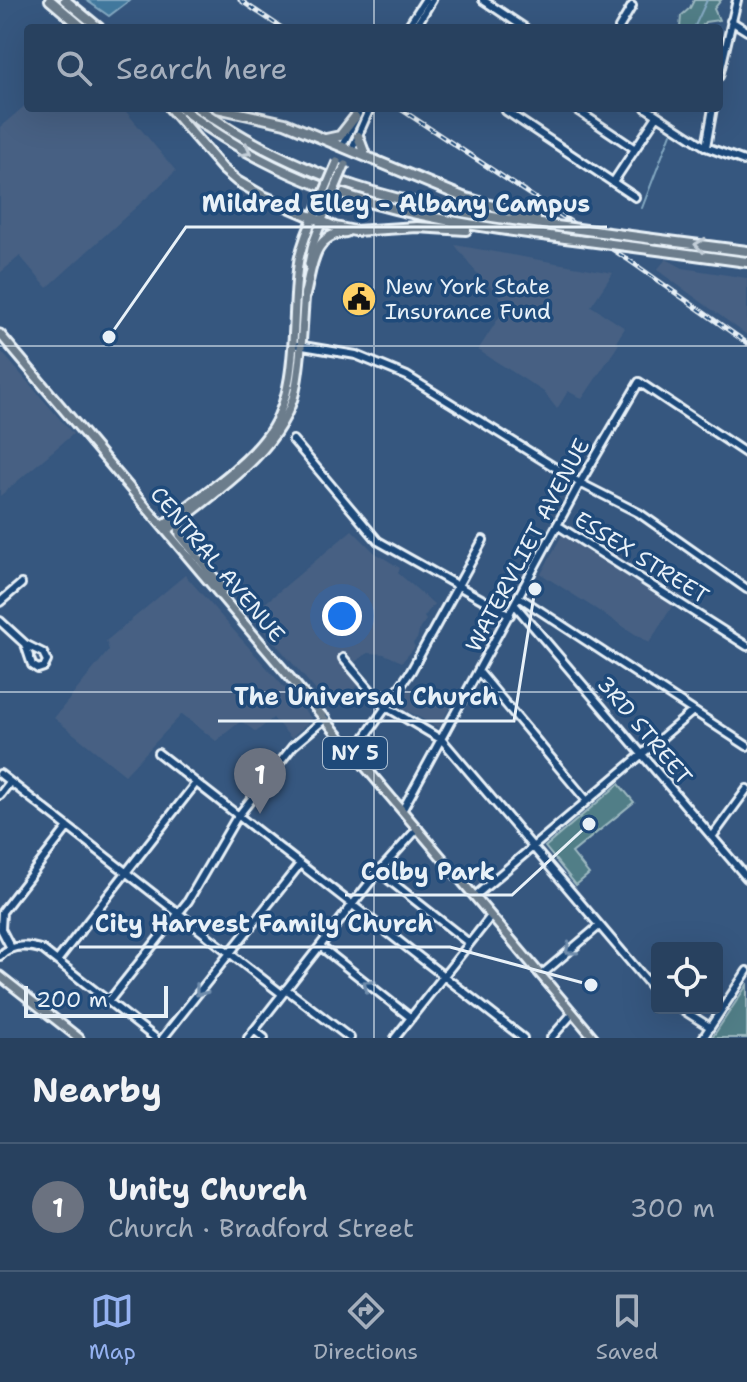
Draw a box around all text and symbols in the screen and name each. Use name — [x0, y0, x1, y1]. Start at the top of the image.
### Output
search box — [24, 24, 723, 112]
icon: search — [52, 46, 96, 90]
text: Search here — [116, 48, 287, 89]
one-way arrow — [238, 141, 252, 156]
callout: Mildred Elley - Albany Campus — [186, 179, 607, 227]
text: Mildred Elley - Albany Campus — [202, 188, 590, 220]
one-way arrow — [693, 236, 706, 253]
place label: New York State Insurance Fund — [385, 272, 551, 326]
public building icon: New York State Insurance Fund — [340, 280, 378, 318]
street label: WATERVLIET AVENUE — [459, 433, 596, 657]
street label: CENTRAL AVENUE — [144, 480, 291, 648]
street label: ESSEX STREET — [569, 504, 715, 611]
your location — [322, 596, 362, 636]
street label: 3RD STREET — [591, 670, 699, 791]
callout: The Universal Church — [218, 673, 514, 721]
text: The Universal Church — [234, 681, 498, 713]
road number: NY 5 — [323, 737, 387, 769]
pin: 1 — [234, 748, 286, 814]
callout: Colby Park — [345, 847, 512, 895]
text: Colby Park — [361, 856, 495, 888]
callout: City Harvest Family Church — [79, 899, 450, 947]
text: City Harvest Family Church — [95, 908, 433, 940]
one-way arrow — [565, 940, 579, 955]
map controls — [651, 942, 723, 1014]
button: locate — [651, 942, 723, 1014]
one-way arrow — [362, 980, 377, 994]
scale bar — [24, 982, 168, 1018]
one-way arrow — [195, 982, 209, 997]
text: 200 m — [36, 985, 108, 1014]
text: Nearby — [32, 1067, 162, 1113]
text: Unity Church — [108, 1169, 307, 1210]
text: 1 — [52, 1190, 64, 1225]
text: 300 m — [630, 1190, 715, 1225]
text: Church · Bradford Street — [108, 1210, 414, 1245]
tab: Map — [89, 1289, 136, 1366]
tab: Directions — [313, 1289, 418, 1366]
tab: Saved — [596, 1289, 658, 1366]

